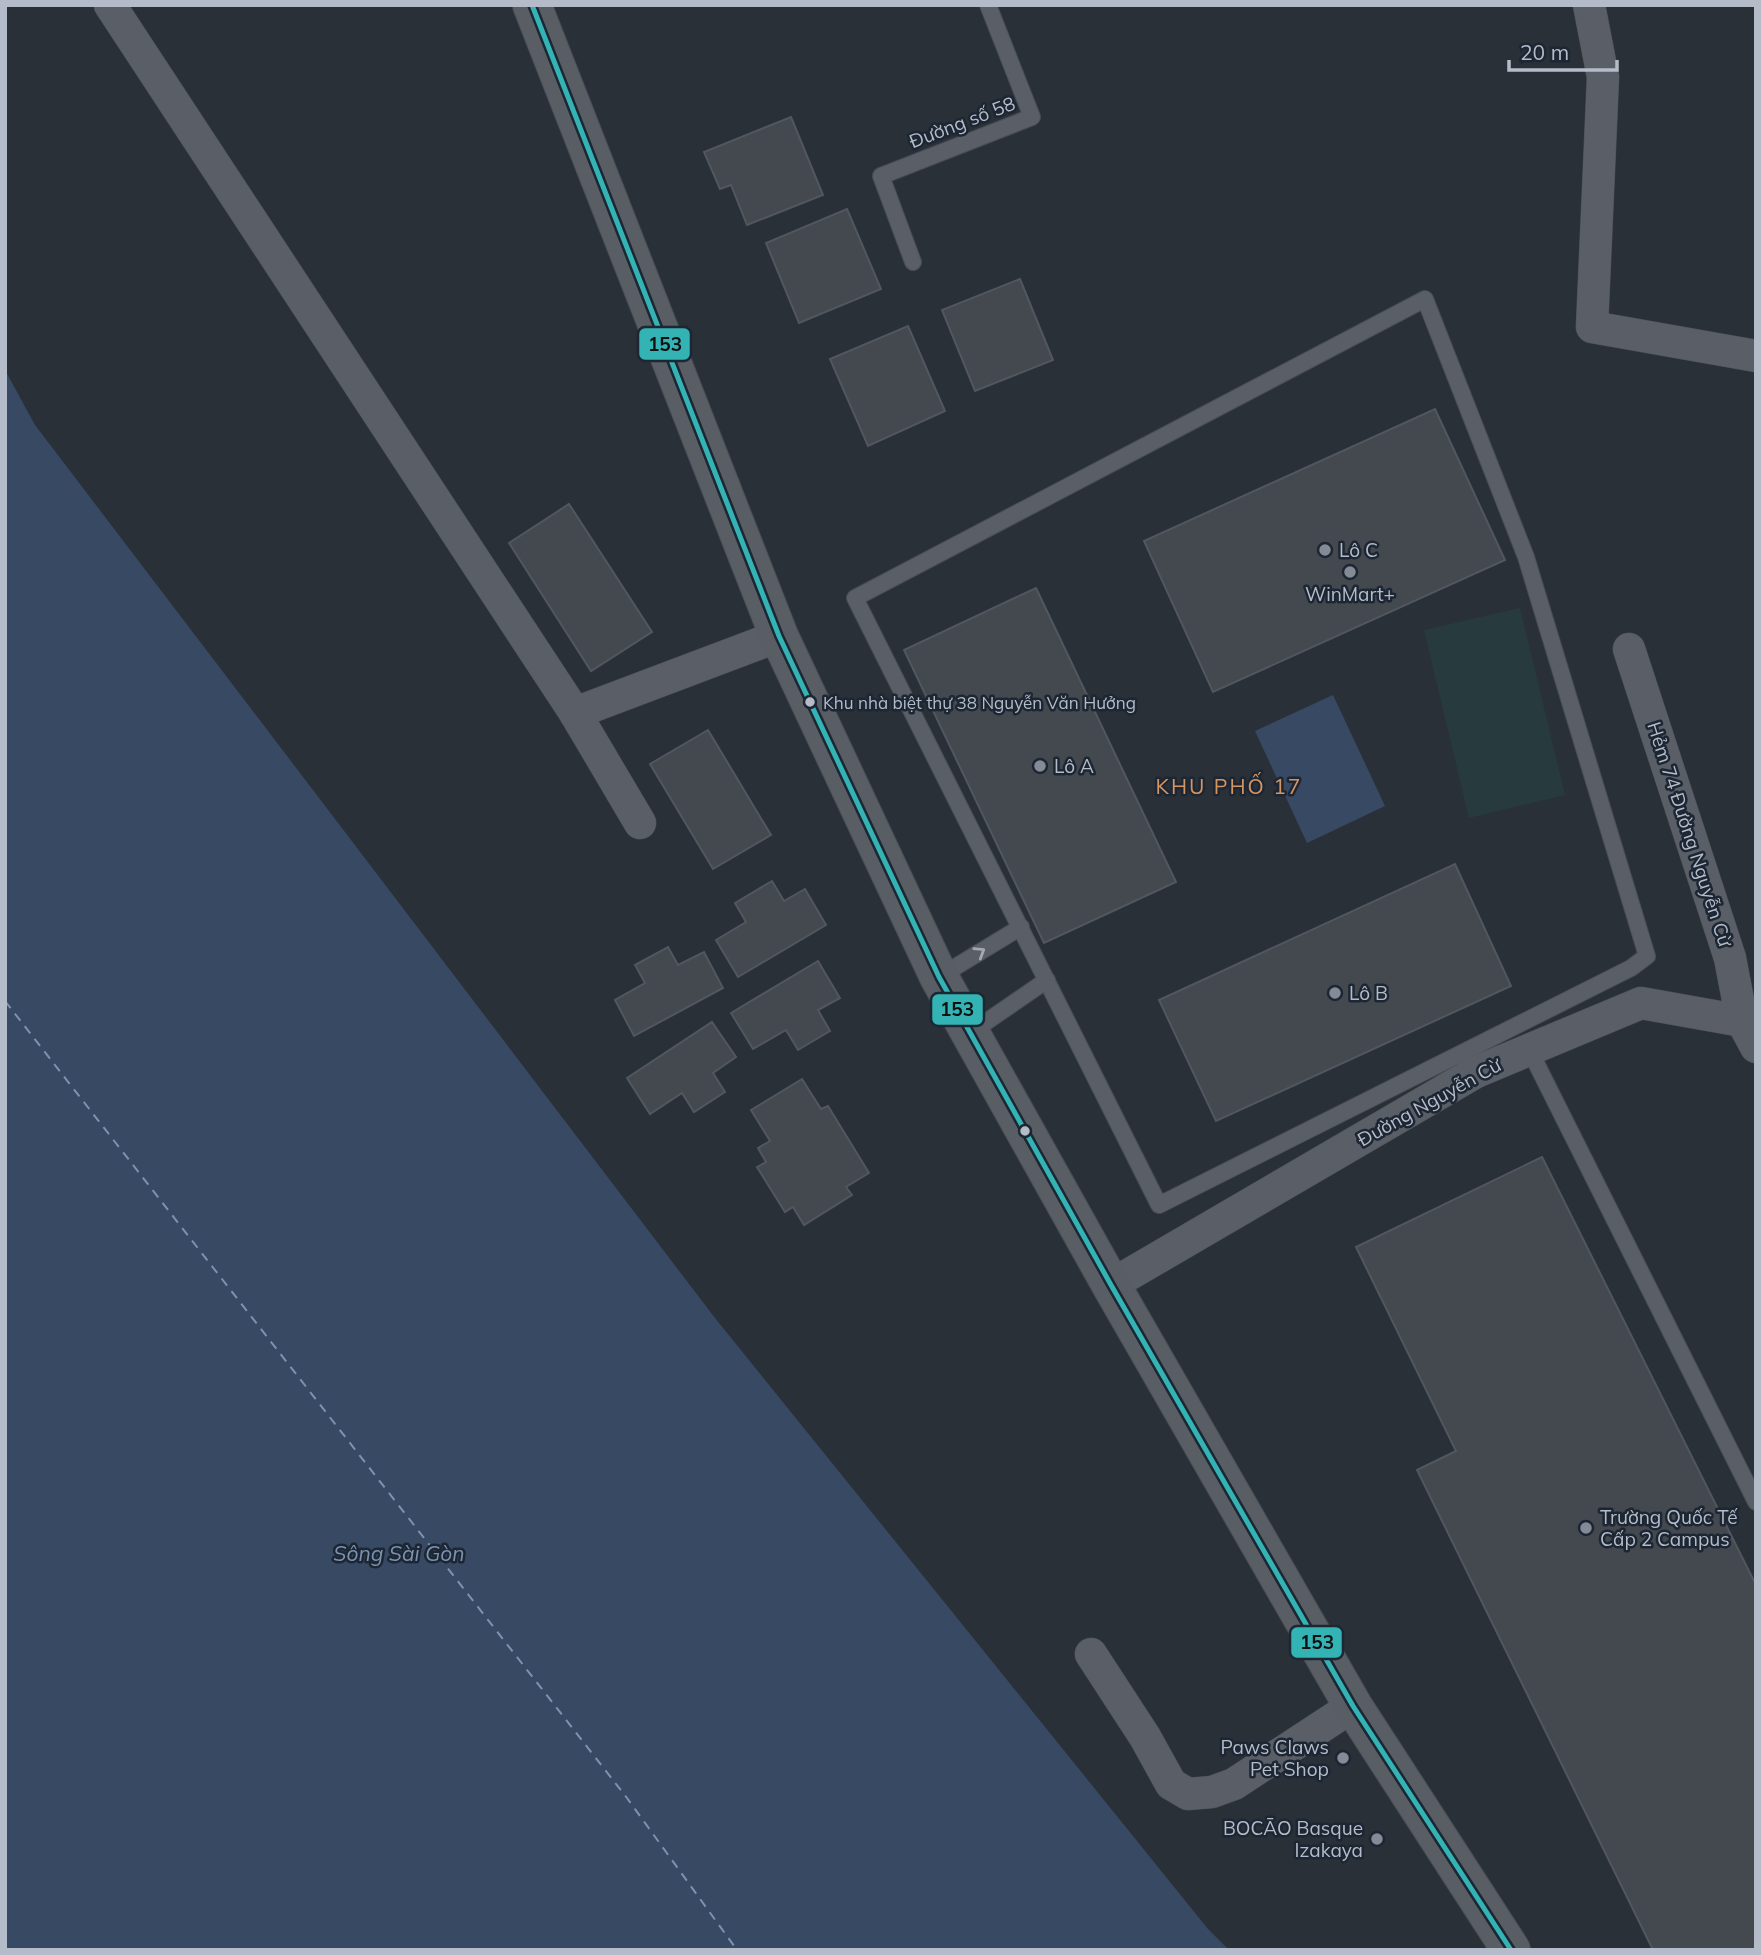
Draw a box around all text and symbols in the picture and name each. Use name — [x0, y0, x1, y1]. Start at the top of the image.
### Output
scale bar — [1509, 28, 1618, 72]
text: 20 m — [1520, 39, 1569, 65]
street label: Đường số 58 — [906, 91, 1018, 153]
line badge: 153 — [638, 327, 691, 361]
text: 153 — [648, 332, 682, 356]
place label: Lô C — [1339, 538, 1378, 562]
marker: Lô C — [1317, 542, 1333, 558]
marker: WinMart+ — [1342, 564, 1358, 580]
place label: WinMart+ — [1305, 582, 1395, 606]
place label: Khu nhà biệt thự 38 Nguyễn Văn Hưởng — [823, 692, 1136, 714]
marker: Khu nhà biệt thự 38 Nguyễn Văn Hưởng — [803, 695, 817, 709]
street label: Hẻm 74 Đường Nguyễn Cừ — [1642, 719, 1738, 950]
place label: Lô A — [1054, 754, 1094, 778]
marker: Lô A — [1032, 758, 1048, 774]
district label: KHU PHỐ 17 — [1156, 772, 1302, 799]
one-way arrow — [972, 948, 985, 961]
place label: Lô B — [1349, 981, 1388, 1005]
marker: Lô B — [1327, 985, 1343, 1001]
line badge: 153 — [931, 993, 984, 1026]
text: 153 — [940, 997, 974, 1021]
street label: Đường Nguyễn Cừ — [1353, 1052, 1506, 1151]
unlabelled marker — [1018, 1124, 1032, 1138]
place label: Trường Quốc Tế Cấp 2 Campus — [1600, 1505, 1738, 1551]
marker: Trường Quốc Tế Cấp 2 Campus — [1578, 1520, 1594, 1536]
water label: Sông Sài Gòn — [333, 1540, 465, 1566]
line badge: 153 — [1290, 1626, 1343, 1659]
text: 153 — [1300, 1630, 1334, 1654]
place label: Paws Claws Pet Shop — [1221, 1735, 1329, 1781]
marker: Paws Claws Pet Shop — [1335, 1750, 1351, 1766]
place label: BOCĀO Basque Izakaya — [1223, 1816, 1363, 1862]
marker: BOCĀO Basque Izakaya — [1369, 1831, 1385, 1847]

